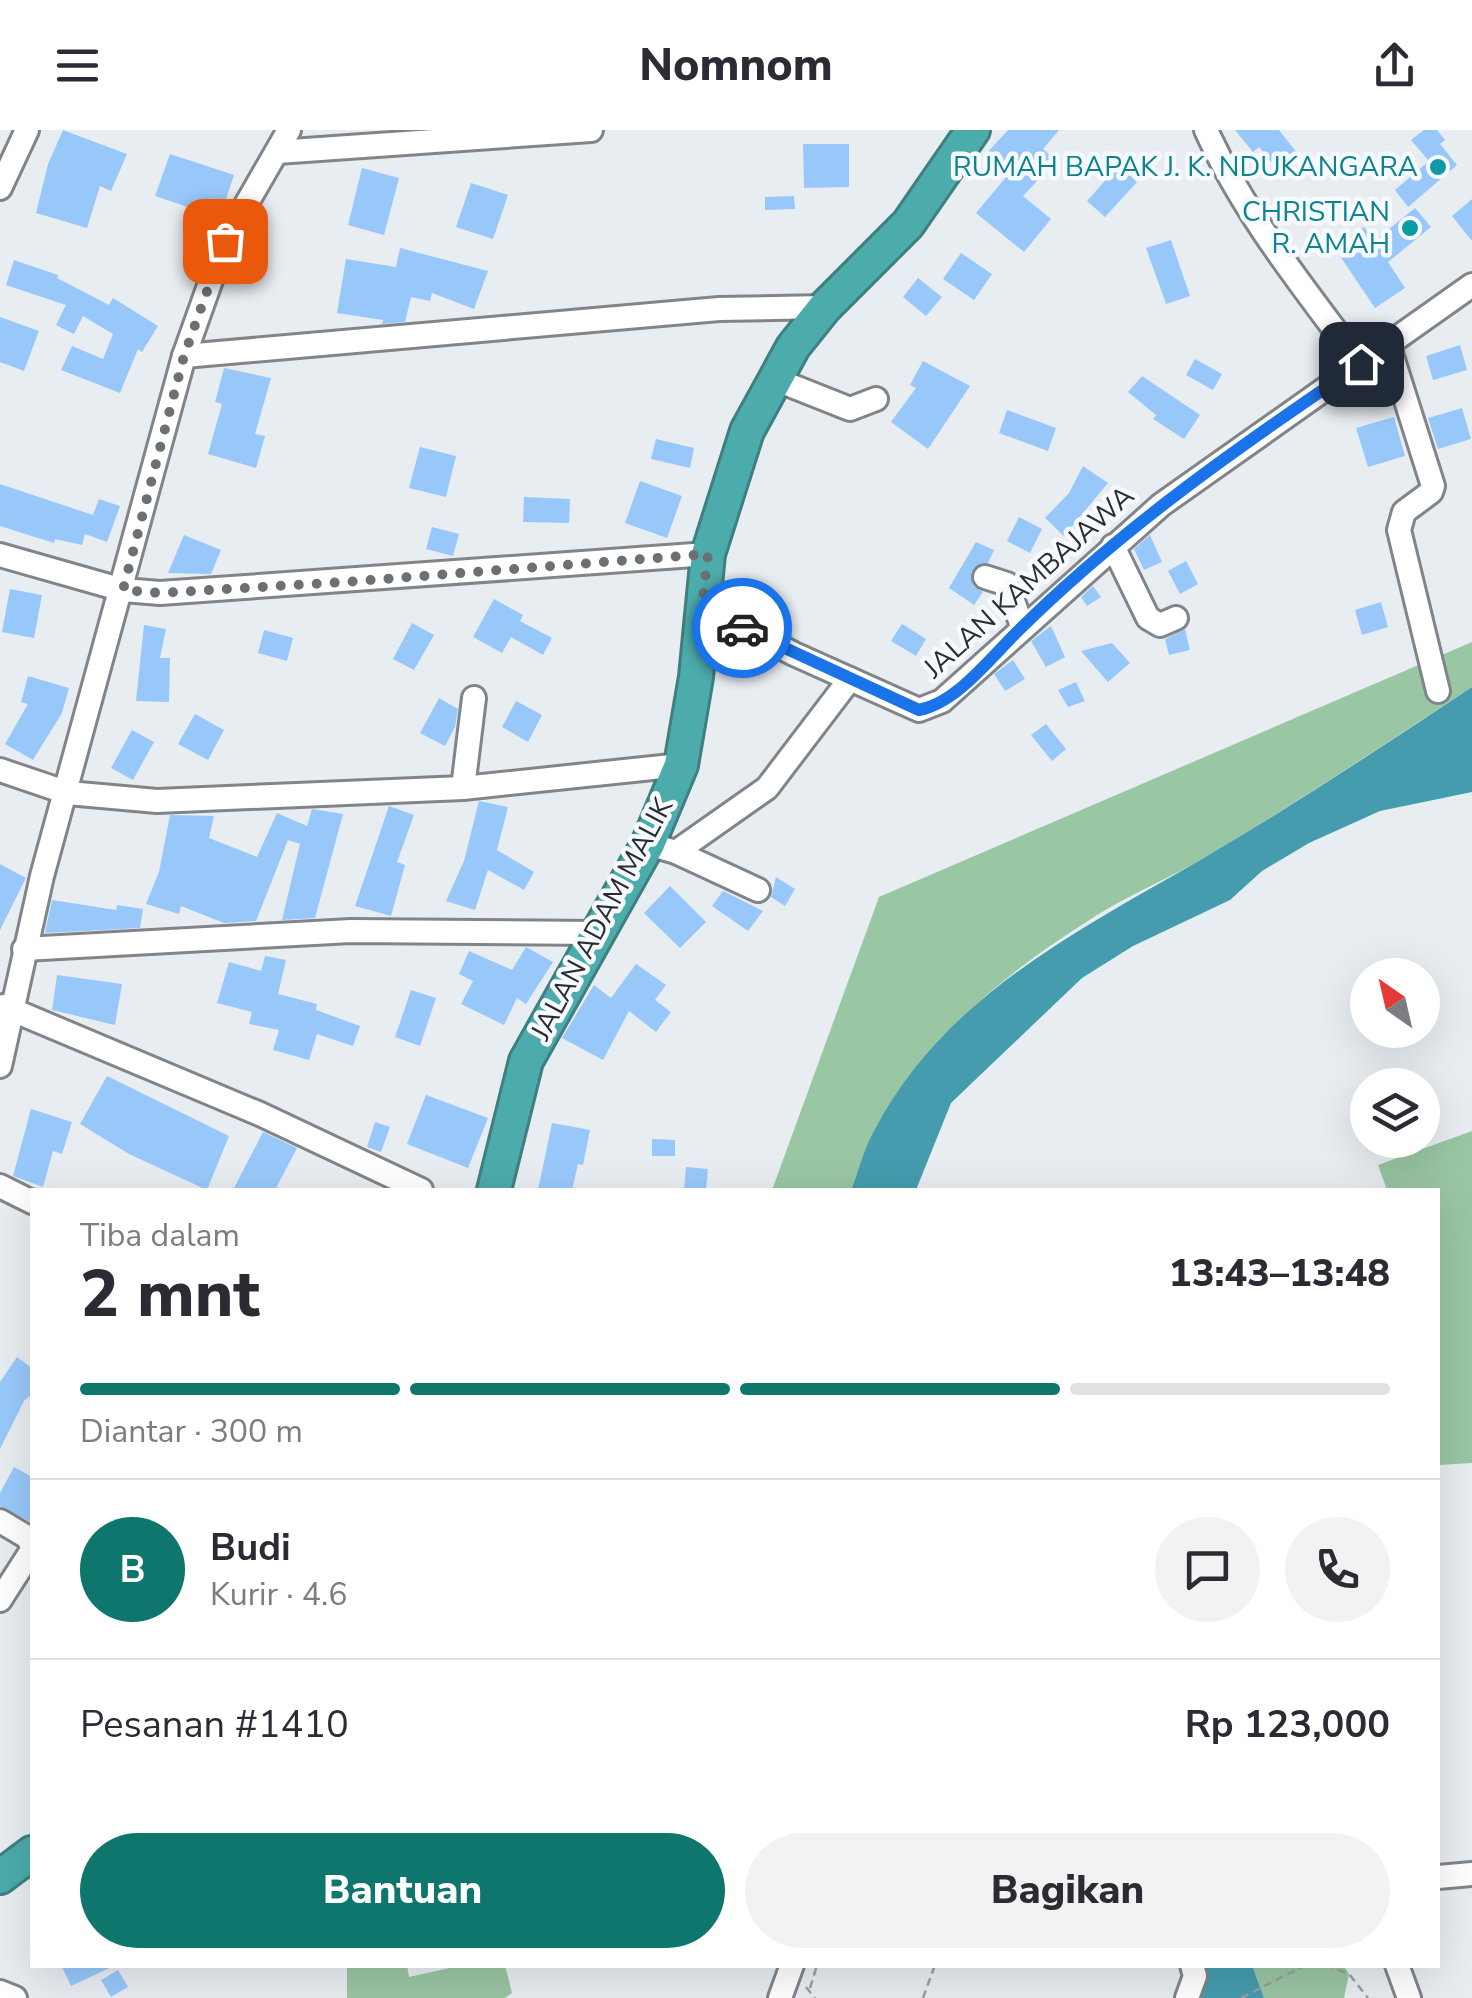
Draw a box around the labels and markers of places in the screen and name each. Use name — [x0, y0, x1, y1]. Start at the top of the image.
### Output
place label: RUMAH BAPAK J. K. NDUKANGARA — [953, 148, 1418, 186]
marker: RUMAH BAPAK J. K. NDUKANGARA — [1427, 156, 1449, 178]
place label: CHRISTIAN R. AMAH — [1242, 193, 1390, 263]
pin — [183, 199, 268, 284]
marker: CHRISTIAN R. AMAH — [1399, 217, 1421, 239]
pin — [1319, 322, 1404, 407]

